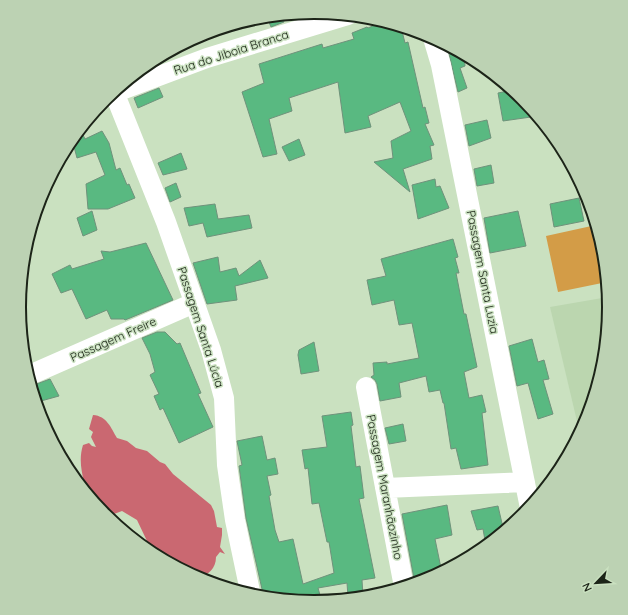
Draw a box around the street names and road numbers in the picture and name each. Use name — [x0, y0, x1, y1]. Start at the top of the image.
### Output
street label: Rua do Jiboia Branca — [172, 26, 290, 78]
street label: Passagem Santa Luzia — [464, 209, 502, 335]
street label: Passagem Santa Lúcia — [174, 265, 228, 389]
street label: Passagem Freire — [68, 313, 159, 365]
street label: Passagem Maranhãozinho — [364, 413, 406, 561]

